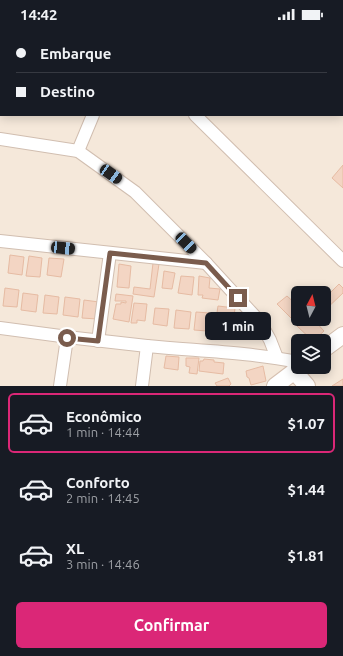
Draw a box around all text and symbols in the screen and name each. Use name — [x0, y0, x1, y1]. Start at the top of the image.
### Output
text: 14:42 — [20, 6, 58, 23]
text: Embarque — [40, 45, 111, 62]
text: Destino — [40, 83, 95, 100]
car — [98, 162, 124, 186]
car — [173, 230, 199, 256]
car — [50, 241, 76, 255]
north arrow — [291, 286, 331, 326]
map controls — [291, 286, 331, 374]
route end — [229, 289, 247, 307]
callout: 1 min — [205, 312, 271, 340]
text: 1 min — [222, 319, 254, 333]
route start — [58, 329, 76, 347]
button: layers — [291, 334, 331, 374]
icon: car — [18, 405, 54, 441]
text: Econômico — [66, 408, 142, 425]
text: $1.07 — [287, 415, 325, 432]
text: 1 min · 14:44 — [66, 425, 140, 439]
icon: car — [18, 471, 54, 507]
text: Conforto — [66, 474, 130, 491]
text: $1.44 — [287, 481, 325, 498]
text: 2 min · 14:45 — [66, 491, 140, 505]
icon: car — [18, 537, 54, 573]
text: XL — [66, 540, 84, 557]
text: $1.81 — [287, 547, 325, 564]
text: 3 min · 14:46 — [66, 557, 140, 571]
button: Confirmar — [16, 602, 327, 648]

